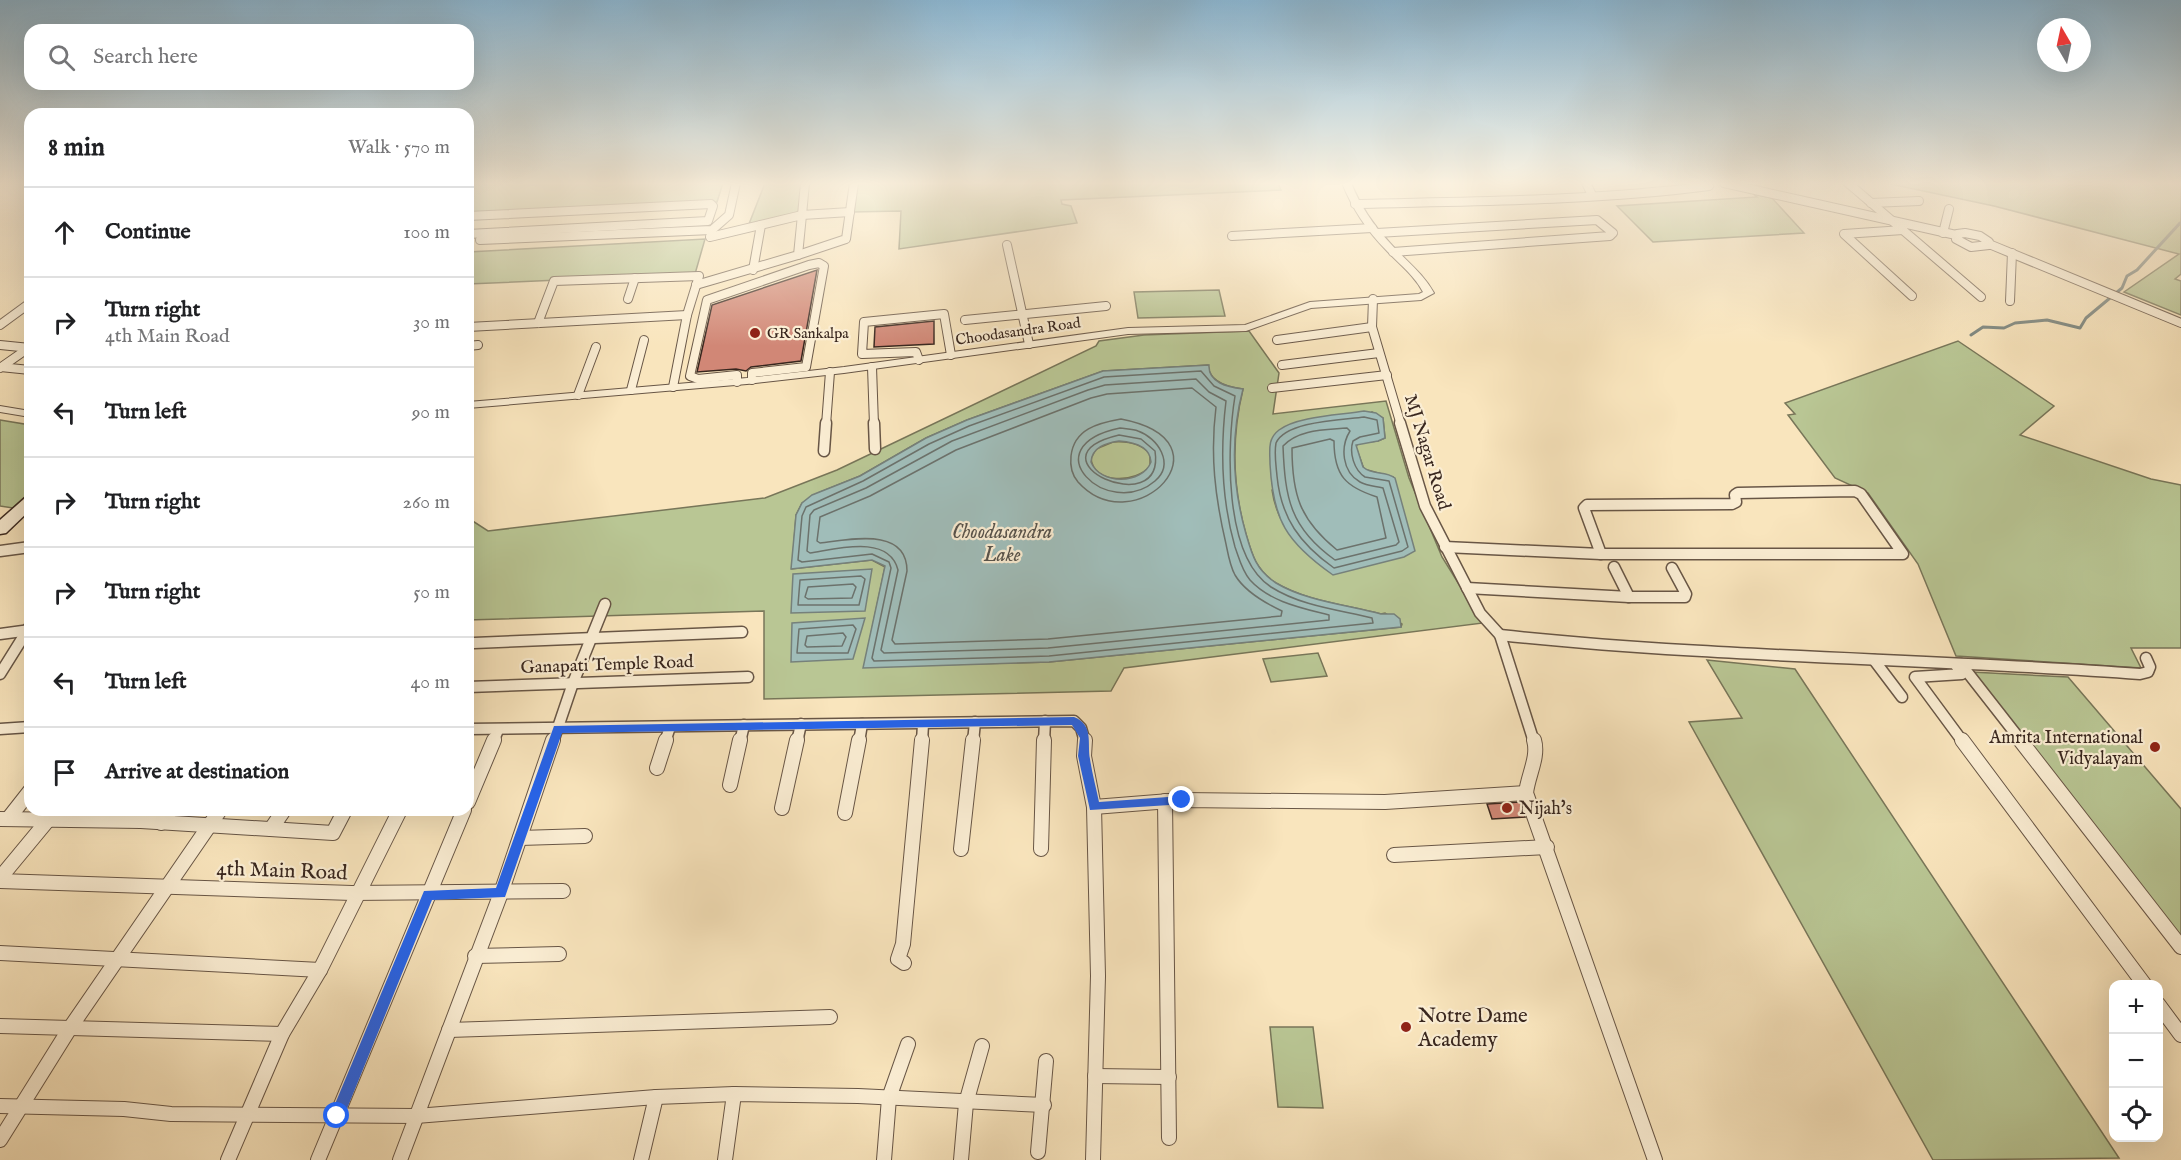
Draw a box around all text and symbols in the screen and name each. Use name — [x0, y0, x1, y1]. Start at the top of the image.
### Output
north arrow — [2037, 18, 2091, 72]
search box — [24, 24, 474, 90]
icon: search — [45, 41, 78, 74]
text: Search here — [93, 43, 198, 71]
text: 8 min — [48, 131, 105, 164]
text: Walk · 570 m — [348, 135, 450, 160]
icon: ahead — [48, 216, 81, 249]
text: Continue — [105, 218, 191, 246]
text: 100 m — [403, 220, 450, 245]
text: Turn right — [105, 296, 200, 324]
icon: right — [48, 306, 81, 339]
text: 30 m — [413, 310, 450, 335]
street label: Choodasandra Road — [954, 313, 1083, 350]
text: 4th Main Road — [105, 324, 230, 349]
place label: GR Sankalpa — [767, 324, 849, 343]
marker: GR Sankalpa — [748, 326, 762, 340]
street label: MJ Nagar Road — [1398, 392, 1455, 513]
icon: left — [48, 396, 81, 429]
text: Turn left — [105, 398, 187, 426]
text: 90 m — [412, 400, 450, 425]
icon: right — [48, 486, 81, 519]
text: Turn right — [105, 488, 200, 516]
text: 260 m — [403, 490, 450, 515]
water label: Choodasandra Lake — [952, 520, 1052, 568]
icon: right — [48, 576, 81, 609]
text: Turn right — [105, 578, 200, 606]
text: 50 m — [413, 580, 450, 605]
street label: Ganapati Temple Road — [520, 651, 694, 680]
icon: left — [48, 666, 81, 699]
text: Turn left — [105, 668, 187, 696]
text: 40 m — [411, 670, 450, 695]
place label: Amrita International Vidyalayam — [1988, 727, 2143, 771]
marker: Amrita International Vidyalayam — [2148, 740, 2162, 754]
icon: arrive — [48, 756, 81, 789]
text: Arrive at destination — [105, 758, 289, 786]
route end — [1168, 786, 1194, 812]
place label: Nijah's — [1519, 798, 1572, 821]
marker: Nijah's — [1500, 801, 1514, 815]
street label: 4th Main Road — [216, 856, 349, 887]
map controls — [2109, 980, 2163, 1142]
button: + — [2109, 980, 2163, 1034]
place label: Notre Dame Academy — [1417, 1003, 1528, 1054]
marker: Notre Dame Academy — [1399, 1020, 1413, 1034]
button: − — [2109, 1034, 2163, 1088]
button: locate — [2109, 1088, 2163, 1142]
route start — [323, 1102, 349, 1128]

